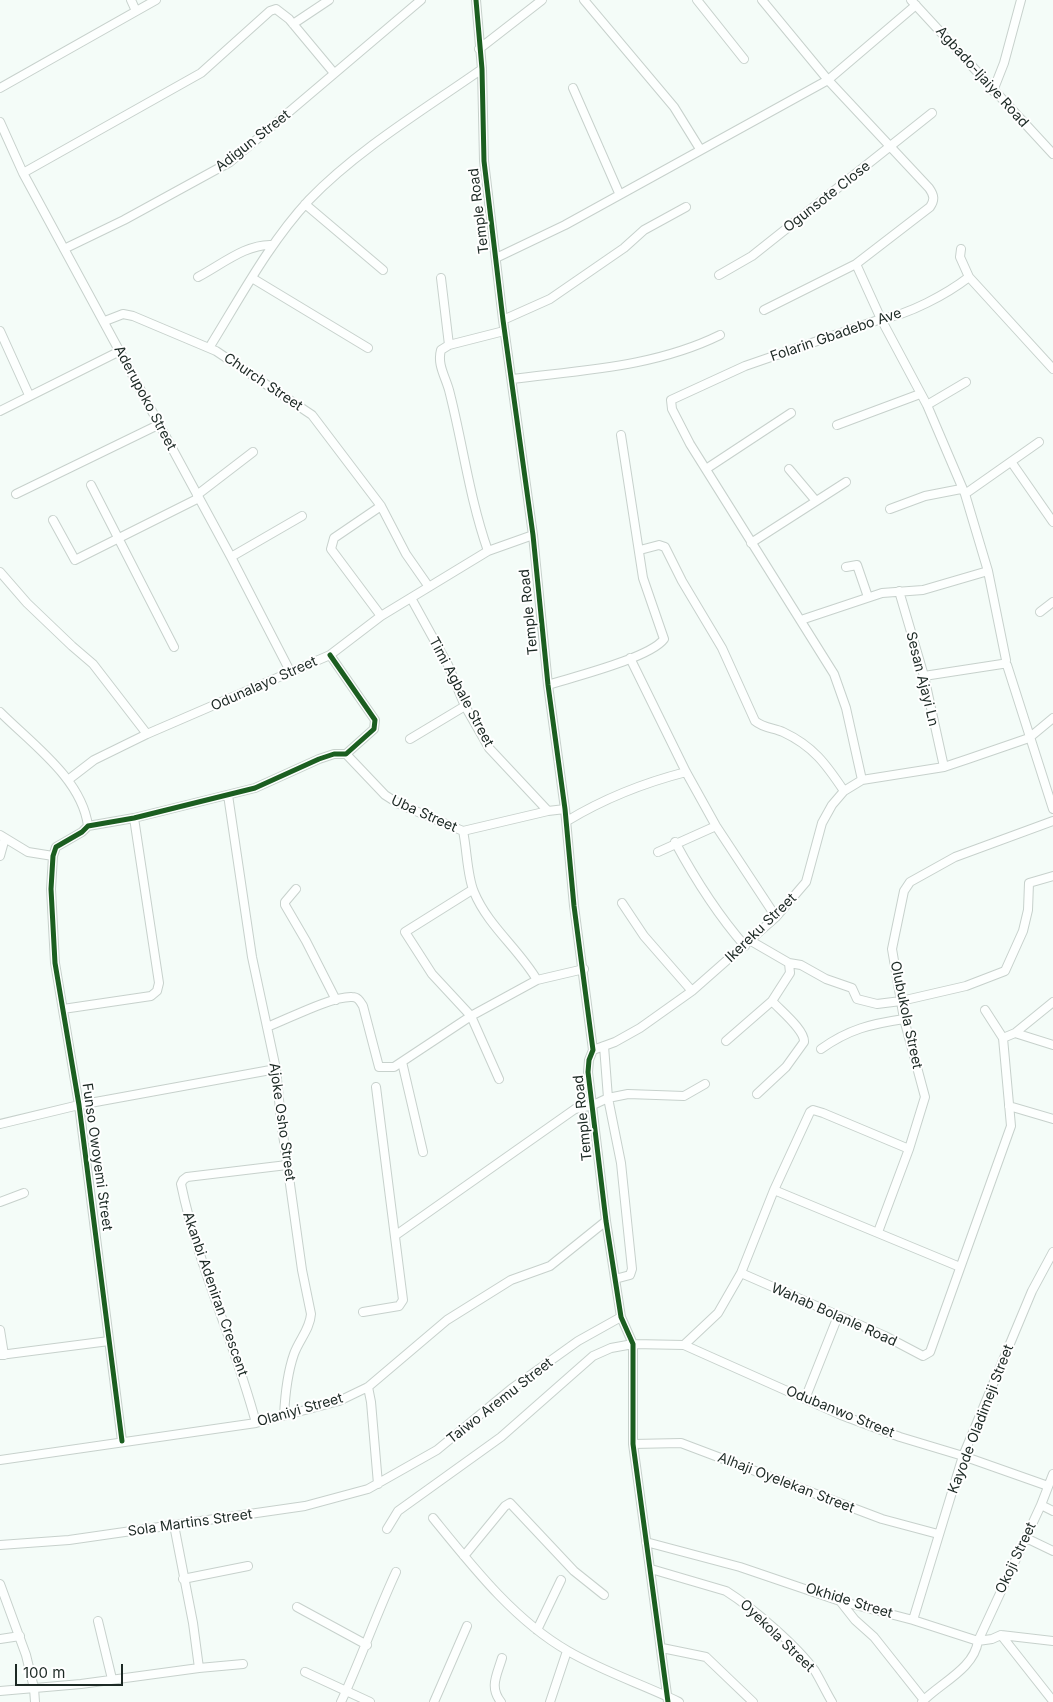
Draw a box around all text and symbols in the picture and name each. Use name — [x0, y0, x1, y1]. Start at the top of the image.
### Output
street label: Agbado-Ijaiye Road — [932, 23, 1032, 131]
street label: Adigun Street — [212, 107, 294, 175]
street label: Ogunsote Close — [780, 158, 874, 236]
street label: Temple Road — [465, 167, 493, 255]
street label: Folarin Gbadebo Ave — [768, 305, 904, 365]
street label: Aderupoko Street — [110, 343, 180, 453]
street label: Church Street — [220, 349, 306, 415]
street label: Temple Road — [516, 568, 542, 656]
street label: Sesan Ajayi Ln — [902, 630, 942, 728]
street label: Timi Agbale Street — [425, 634, 497, 750]
street label: Odunalayo Street — [208, 653, 320, 715]
street label: Uba Street — [388, 792, 460, 836]
street label: Ikereku Street — [722, 890, 800, 966]
street label: Olubukola Street — [886, 960, 926, 1070]
street label: Ajoke Osho Street — [265, 1062, 299, 1182]
street label: Temple Road — [570, 1074, 596, 1162]
street label: Funso Owoyemi Street — [78, 1082, 116, 1232]
street label: Akanbi Adeniran Crescent — [179, 1210, 251, 1378]
street label: Wahab Bolanle Road — [768, 1280, 900, 1350]
street label: Kayode Oladimeji Street — [945, 1342, 1017, 1496]
street label: Taiwo Aremu Street — [444, 1354, 556, 1448]
street label: Odubanwo Street — [783, 1383, 897, 1441]
street label: Olaniyi Street — [255, 1390, 345, 1430]
street label: Alhaji Oyelekan Street — [715, 1449, 857, 1517]
street label: Sola Martins Street — [127, 1506, 253, 1540]
street label: Okoji Street — [992, 1520, 1040, 1596]
street label: Okhide Street — [803, 1580, 895, 1622]
street label: Oyekola Street — [736, 1596, 818, 1676]
scale bar — [18, 1654, 125, 1686]
text: 100 m — [23, 1663, 65, 1682]

